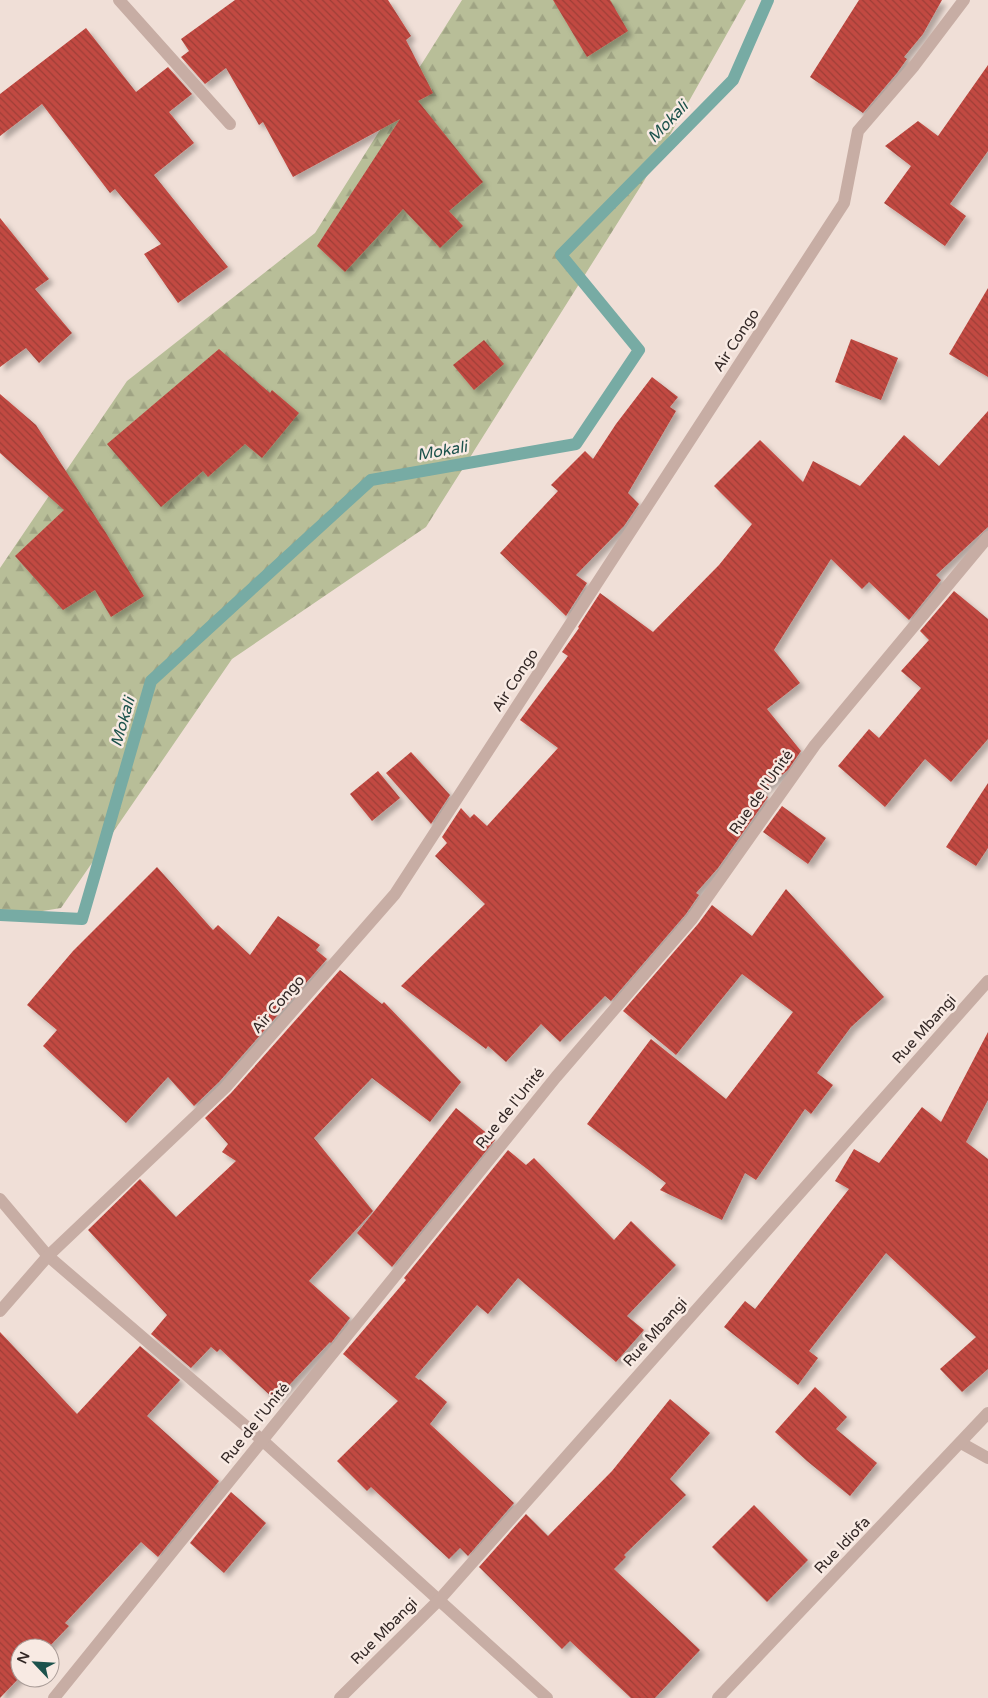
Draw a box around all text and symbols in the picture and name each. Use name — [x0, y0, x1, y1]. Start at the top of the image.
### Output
water label: Mokali — [643, 95, 694, 147]
street label: Air Congo — [709, 305, 763, 375]
water label: Mokali — [415, 436, 471, 465]
street label: Air Congo — [488, 645, 542, 715]
water label: Mokali — [106, 693, 140, 749]
street label: Rue de l'Unité — [725, 746, 797, 838]
street label: Air Congo — [248, 971, 308, 1037]
street label: Rue Mbangi — [888, 991, 960, 1067]
street label: Rue de l'Unité — [472, 1064, 548, 1152]
street label: Rue Mbangi — [619, 1294, 691, 1370]
street label: Rue de l'Unité — [217, 1379, 293, 1467]
street label: Rue Idiofa — [810, 1513, 874, 1577]
street label: Rue Mbangi — [347, 1594, 421, 1668]
north arrow — [10, 1638, 60, 1688]
text: N — [14, 1649, 34, 1666]

